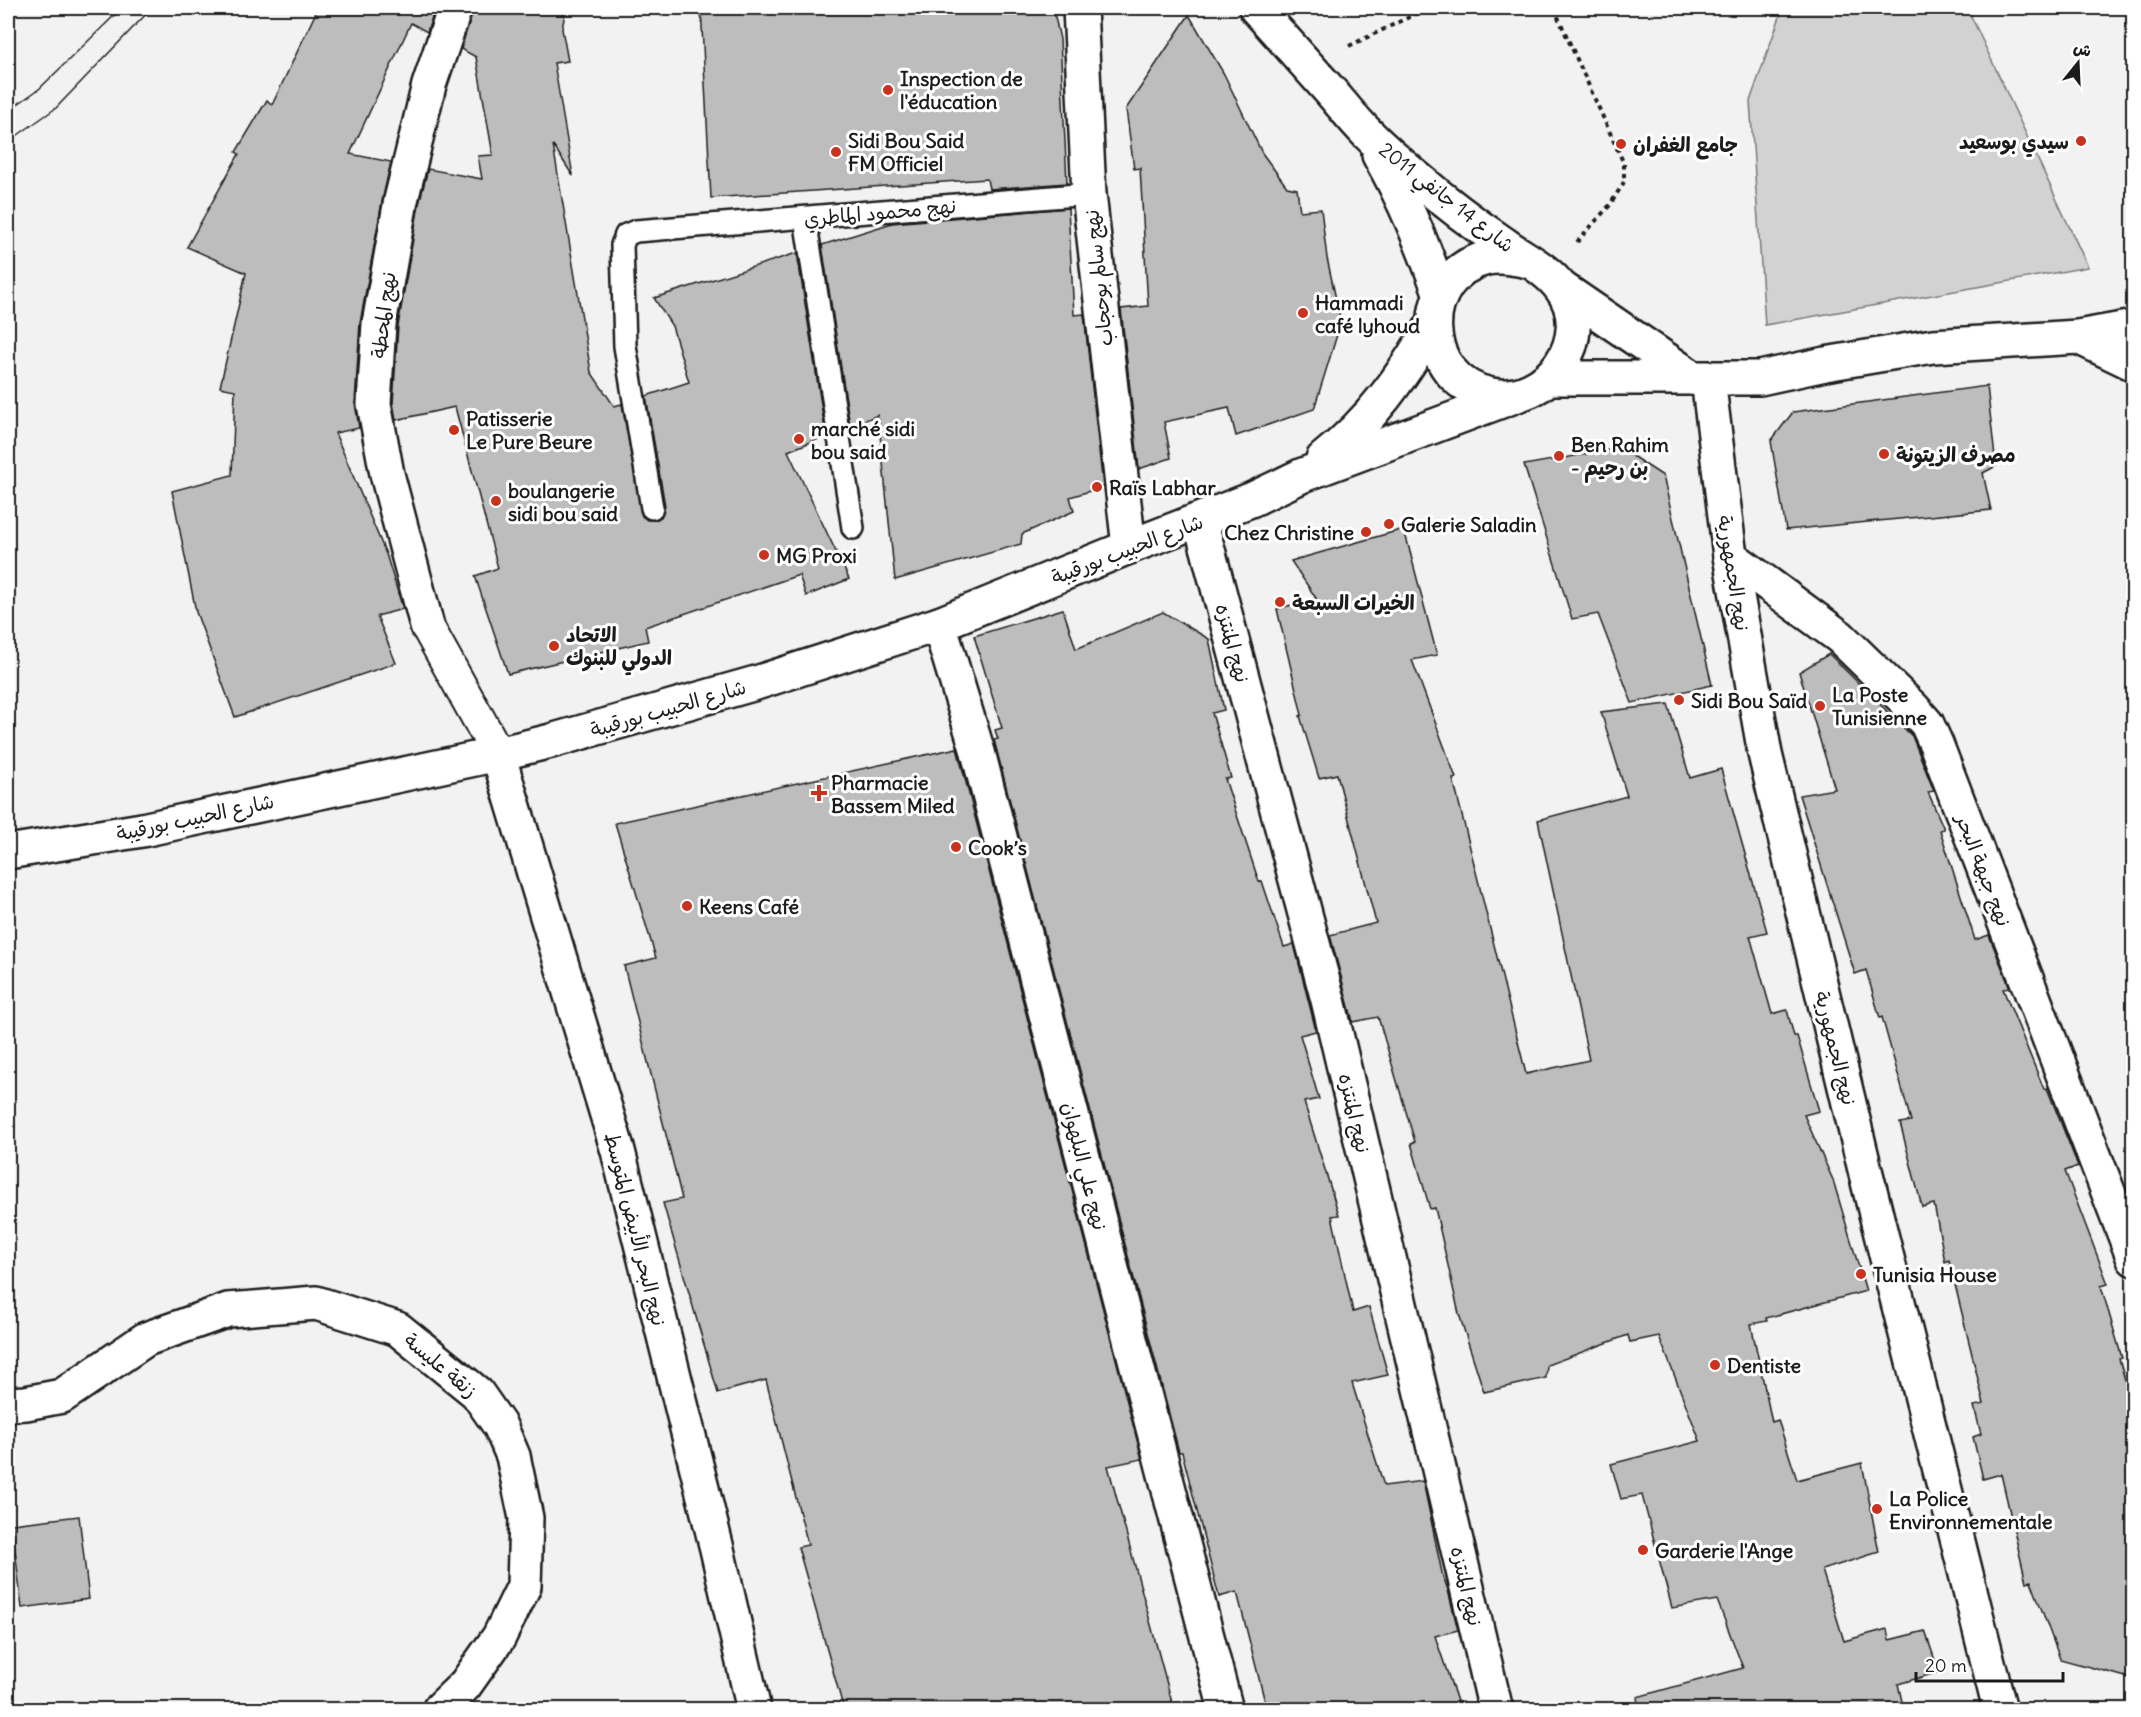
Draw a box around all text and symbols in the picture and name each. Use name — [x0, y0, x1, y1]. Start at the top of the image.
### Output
north arrow — [2048, 33, 2108, 93]
text: ش — [2071, 37, 2094, 61]
place label: Inspection de l'éducation — [900, 66, 1023, 114]
marker: Inspection de l'éducation — [881, 83, 895, 97]
place label: Sidi Bou Said FM Officiel — [848, 128, 964, 176]
place label: سيدي بوسعيد — [1959, 129, 2069, 158]
place label: جامع الغفران — [1633, 132, 1738, 160]
marker: سيدي بوسعيد — [2074, 134, 2088, 148]
street label: شارع 14 جانفي 2011 — [1371, 136, 1520, 262]
marker: جامع الغفران — [1614, 137, 1628, 151]
marker: Sidi Bou Said FM Officiel — [829, 145, 843, 159]
street label: نهج محمود الماطري — [803, 193, 957, 234]
street label: نهج سالم بوحجاب — [1078, 208, 1121, 348]
street label: نهج المحطة — [365, 270, 403, 360]
place label: Hammadi café lyhoud — [1315, 290, 1420, 338]
marker: Hammadi café lyhoud — [1296, 306, 1310, 320]
place label: Patisserie Le Pure Beure — [466, 406, 593, 454]
place label: marché sidi bou said — [811, 416, 915, 464]
marker: Patisserie Le Pure Beure — [447, 423, 461, 437]
marker: marché sidi bou said — [792, 432, 806, 446]
place label: Ben Rahim - بن رحيم — [1571, 432, 1669, 483]
place label: مصرف الزيتونة — [1896, 442, 2016, 469]
marker: مصرف الزيتونة — [1877, 447, 1891, 461]
marker: Ben Rahim - بن رحيم — [1552, 449, 1566, 463]
place label: Raïs Labhar — [1109, 475, 1217, 500]
place label: boulangerie sidi bou said — [508, 478, 618, 526]
marker: Raïs Labhar — [1090, 480, 1104, 494]
marker: boulangerie sidi bou said — [489, 494, 503, 508]
street label: شارع الحبيب بورقيبة — [1048, 509, 1207, 591]
place label: Galerie Saladin — [1401, 512, 1537, 537]
street label: نهج الجمهورية — [1711, 513, 1755, 633]
marker: Galerie Saladin — [1382, 517, 1396, 531]
place label: Chez Christine — [1224, 520, 1354, 545]
marker: Chez Christine — [1359, 525, 1373, 539]
place label: MG Proxi — [776, 543, 857, 568]
marker: MG Proxi — [757, 548, 771, 562]
place label: الخيرات السبعة — [1292, 590, 1415, 616]
marker: الخيرات السبعة — [1273, 595, 1287, 609]
street label: نهج المنتزه — [1209, 601, 1256, 686]
place label: الاتحاد الدولي للبنوك — [566, 622, 672, 676]
marker: الاتحاد الدولي للبنوك — [547, 639, 561, 653]
street label: شارع الحبيب بورقيبة — [587, 674, 749, 744]
place label: La Poste Tunisienne — [1832, 682, 1927, 730]
place label: Sidi Bou Saïd — [1691, 688, 1807, 713]
marker: Sidi Bou Saïd — [1672, 693, 1686, 707]
marker: La Poste Tunisienne — [1813, 699, 1827, 713]
place label: Pharmacie Bassem Miled — [831, 770, 955, 818]
marker: Pharmacie Bassem Miled — [812, 786, 826, 800]
street label: شارع الحبيب بورقيبة — [114, 788, 277, 848]
street label: نهج جبهة البحر — [1949, 808, 2017, 931]
place label: Cook’s — [968, 835, 1027, 860]
marker: Cook’s — [949, 840, 963, 854]
place label: Keens Café — [699, 894, 799, 919]
marker: Keens Café — [680, 899, 694, 913]
street label: نهج الجمهورية — [1808, 988, 1862, 1108]
street label: نهج المنتزه — [1332, 1071, 1376, 1156]
street label: نهج علي البلهوان — [1051, 1099, 1113, 1234]
street label: نهج البحر الأبيض المتوسط — [598, 1130, 672, 1329]
place label: Tunisia House — [1873, 1262, 1997, 1287]
marker: Tunisia House — [1854, 1267, 1868, 1281]
street label: زنقة عليسة — [399, 1327, 483, 1403]
place label: Dentiste — [1727, 1353, 1801, 1378]
marker: Dentiste — [1708, 1358, 1722, 1372]
place label: La Police Environnementale — [1889, 1486, 2053, 1534]
marker: La Police Environnementale — [1870, 1502, 1884, 1516]
place label: Garderie l'Ange — [1655, 1538, 1794, 1563]
marker: Garderie l'Ange — [1636, 1543, 1650, 1557]
street label: نهج المنتزه — [1444, 1544, 1488, 1629]
scale bar — [1916, 1645, 2063, 1683]
text: 20 m — [1925, 1654, 1967, 1677]

